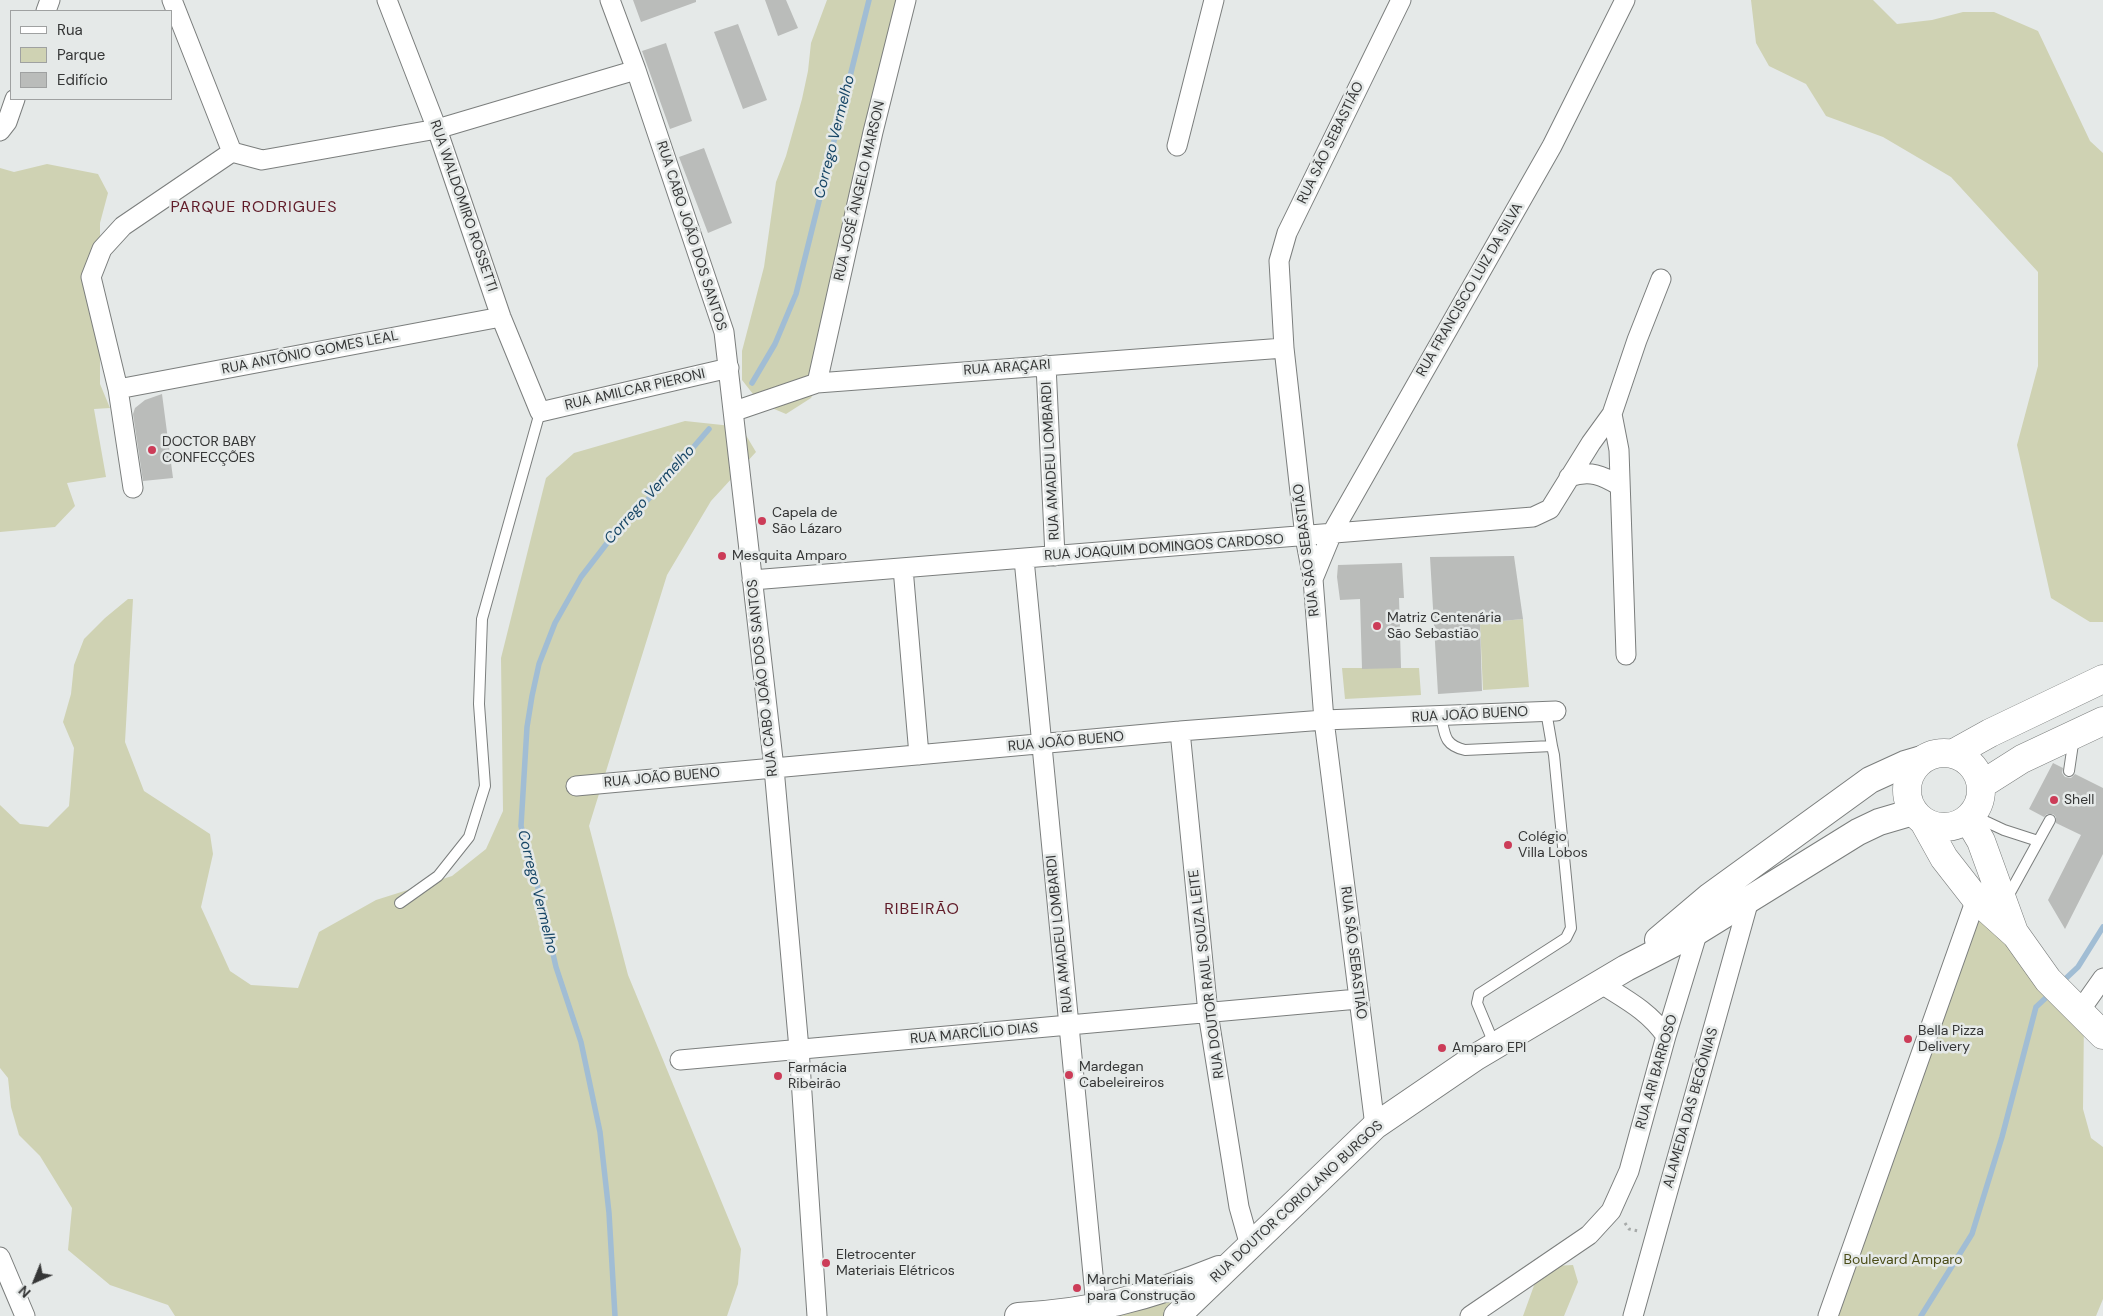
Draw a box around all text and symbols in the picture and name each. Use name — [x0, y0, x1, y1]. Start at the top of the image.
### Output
legend — [10, 10, 172, 100]
text: Rua — [57, 20, 83, 40]
text: Parque — [57, 45, 105, 65]
text: Edifício — [57, 70, 108, 90]
water label: Corrego Vermelho — [811, 73, 859, 201]
street label: RUA SÃO SEBASTIÃO — [1294, 79, 1368, 207]
street label: RUA JOSÉ ÂNGELO MARSON — [831, 99, 889, 283]
street label: RUA WALDOMIRO ROSSETTI — [426, 118, 500, 294]
street label: RUA CABO JOÃO DOS SANTOS — [652, 139, 730, 333]
district label: PARQUE RODRIGUES — [168, 198, 340, 218]
street label: RUA FRANCISCO LUIZ DA SILVA — [1413, 200, 1527, 380]
street label: RUA ANTÔNIO GOMES LEAL — [220, 328, 400, 378]
street label: RUA ARAÇARI — [963, 357, 1051, 379]
street label: RUA AMILCAR PIERONI — [563, 366, 707, 414]
street label: RUA AMADEU LOMBARDI — [1038, 381, 1064, 541]
place label: DOCTOR BABY CONFECÇÕES — [162, 434, 256, 467]
water label: Corrego Vermelho — [601, 442, 699, 548]
marker: DOCTOR BABY CONFECÇÕES — [146, 444, 158, 456]
street label: RUA SÃO SEBASTIÃO — [1291, 483, 1323, 617]
place label: Capela de São Lázaro — [772, 505, 842, 538]
marker: Capela de São Lázaro — [756, 515, 768, 527]
street label: RUA JOAQUIM DOMINGOS CARDOSO — [1044, 531, 1284, 565]
place label: Mesquita Amparo — [732, 548, 847, 564]
marker: Mesquita Amparo — [716, 550, 728, 562]
street label: RUA CABO JOÃO DOS SANTOS — [744, 578, 782, 778]
place label: Matriz Centenária São Sebastião — [1387, 610, 1501, 642]
marker: Matriz Centenária São Sebastião — [1371, 620, 1383, 632]
street label: RUA JOÃO BUENO — [1411, 704, 1529, 726]
street label: RUA JOÃO BUENO — [1007, 729, 1125, 755]
street label: RUA JOÃO BUENO — [603, 765, 721, 791]
place label: Shell — [2064, 792, 2094, 808]
marker: Shell — [2048, 794, 2060, 806]
water label: Corrego Vermelho — [513, 828, 561, 956]
place label: Colégio Villa Lobos — [1518, 829, 1588, 862]
marker: Colégio Villa Lobos — [1502, 839, 1514, 851]
street label: RUA AMADEU LOMBARDI — [1043, 854, 1077, 1014]
street label: RUA DOUTOR RAUL SOUZA LEITE — [1186, 869, 1228, 1079]
street label: RUA SÃO SEBASTIÃO — [1337, 886, 1369, 1020]
district label: RIBEIRÃO — [883, 900, 961, 920]
street label: RUA ARI BARROSO — [1633, 1013, 1681, 1131]
street label: RUA MARCÍLIO DIAS — [909, 1020, 1039, 1048]
place label: Bella Pizza Delivery — [1918, 1023, 1984, 1056]
street label: ALAMEDA DAS BEGÔNIAS — [1660, 1026, 1722, 1190]
marker: Bella Pizza Delivery — [1902, 1033, 1914, 1045]
place label: Amparo EPI — [1452, 1040, 1526, 1056]
marker: Amparo EPI — [1436, 1042, 1448, 1054]
place label: Mardegan Cabeleireiros — [1079, 1059, 1164, 1092]
place label: Farmácia Ribeirão — [788, 1060, 847, 1092]
marker: Mardegan Cabeleireiros — [1063, 1069, 1075, 1081]
marker: Farmácia Ribeirão — [772, 1070, 784, 1082]
street label: RUA DOUTOR CORIOLANO BURGOS — [1207, 1118, 1387, 1286]
place label: Eletrocenter Materiais Elétricos — [836, 1247, 955, 1280]
park label: Boulevard Amparo — [1844, 1252, 1962, 1268]
north arrow — [10, 1256, 60, 1306]
marker: Eletrocenter Materiais Elétricos — [820, 1257, 832, 1269]
place label: Marchi Materiais para Construção — [1087, 1272, 1196, 1304]
text: N — [15, 1282, 35, 1302]
marker: Marchi Materiais para Construção — [1071, 1282, 1083, 1294]

